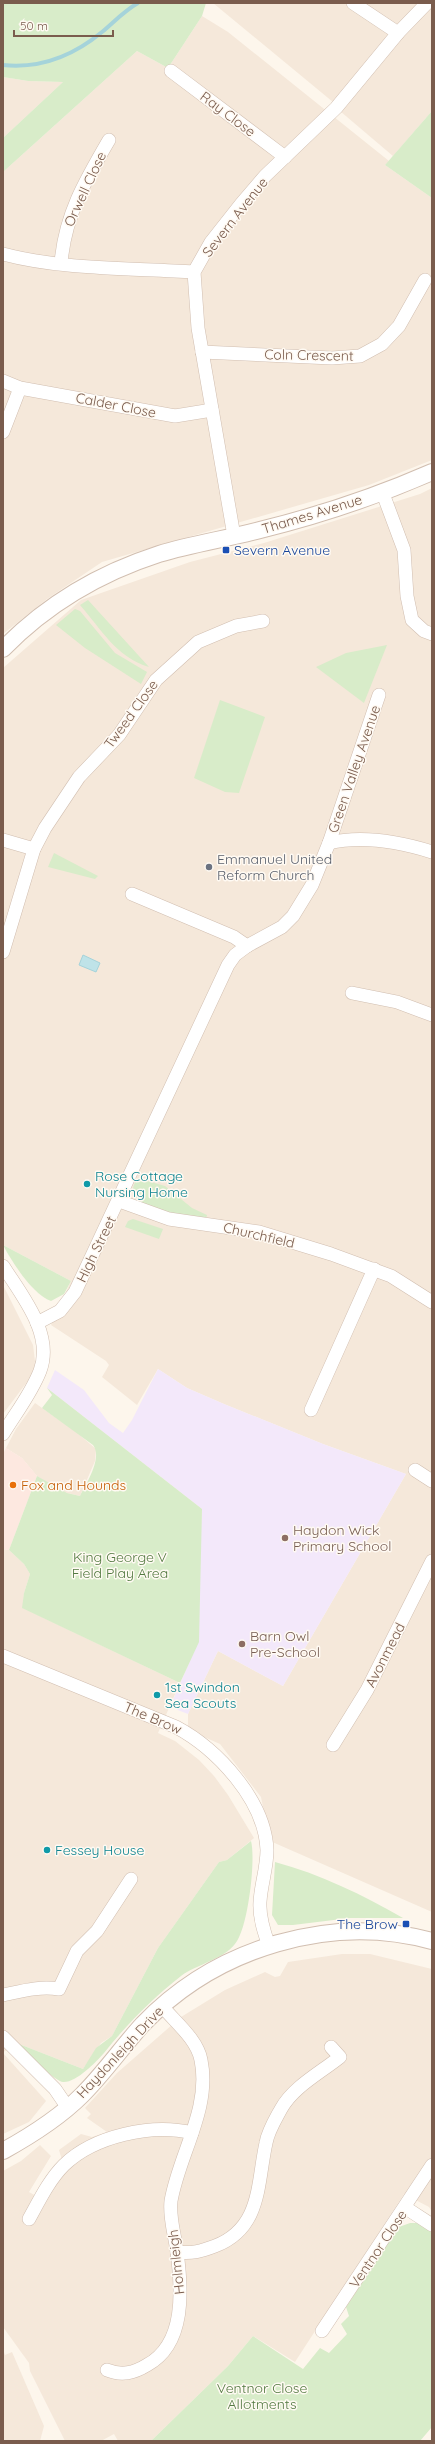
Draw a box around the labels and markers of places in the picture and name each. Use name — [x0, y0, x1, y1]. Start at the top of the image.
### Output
place label: Severn Avenue — [234, 541, 330, 559]
marker: Severn Avenue — [221, 545, 231, 555]
place label: Emmanuel United Reform Church — [217, 850, 332, 884]
marker: Emmanuel United Reform Church — [204, 862, 214, 872]
place label: Rose Cottage Nursing Home — [95, 1167, 188, 1201]
marker: Rose Cottage Nursing Home — [82, 1179, 92, 1189]
place label: Fox and Hounds — [21, 1476, 126, 1494]
marker: Fox and Hounds — [8, 1480, 18, 1490]
place label: Haydon Wick Primary School — [293, 1521, 391, 1555]
marker: Haydon Wick Primary School — [280, 1533, 290, 1543]
place label: Barn Owl Pre-School — [250, 1627, 320, 1661]
marker: Barn Owl Pre-School — [237, 1639, 247, 1649]
place label: 1st Swindon Sea Scouts — [165, 1678, 240, 1712]
marker: 1st Swindon Sea Scouts — [152, 1690, 162, 1700]
place label: Fessey House — [55, 1841, 144, 1859]
marker: Fessey House — [42, 1845, 52, 1855]
place label: The Brow — [337, 1915, 398, 1933]
marker: The Brow — [401, 1919, 411, 1929]

